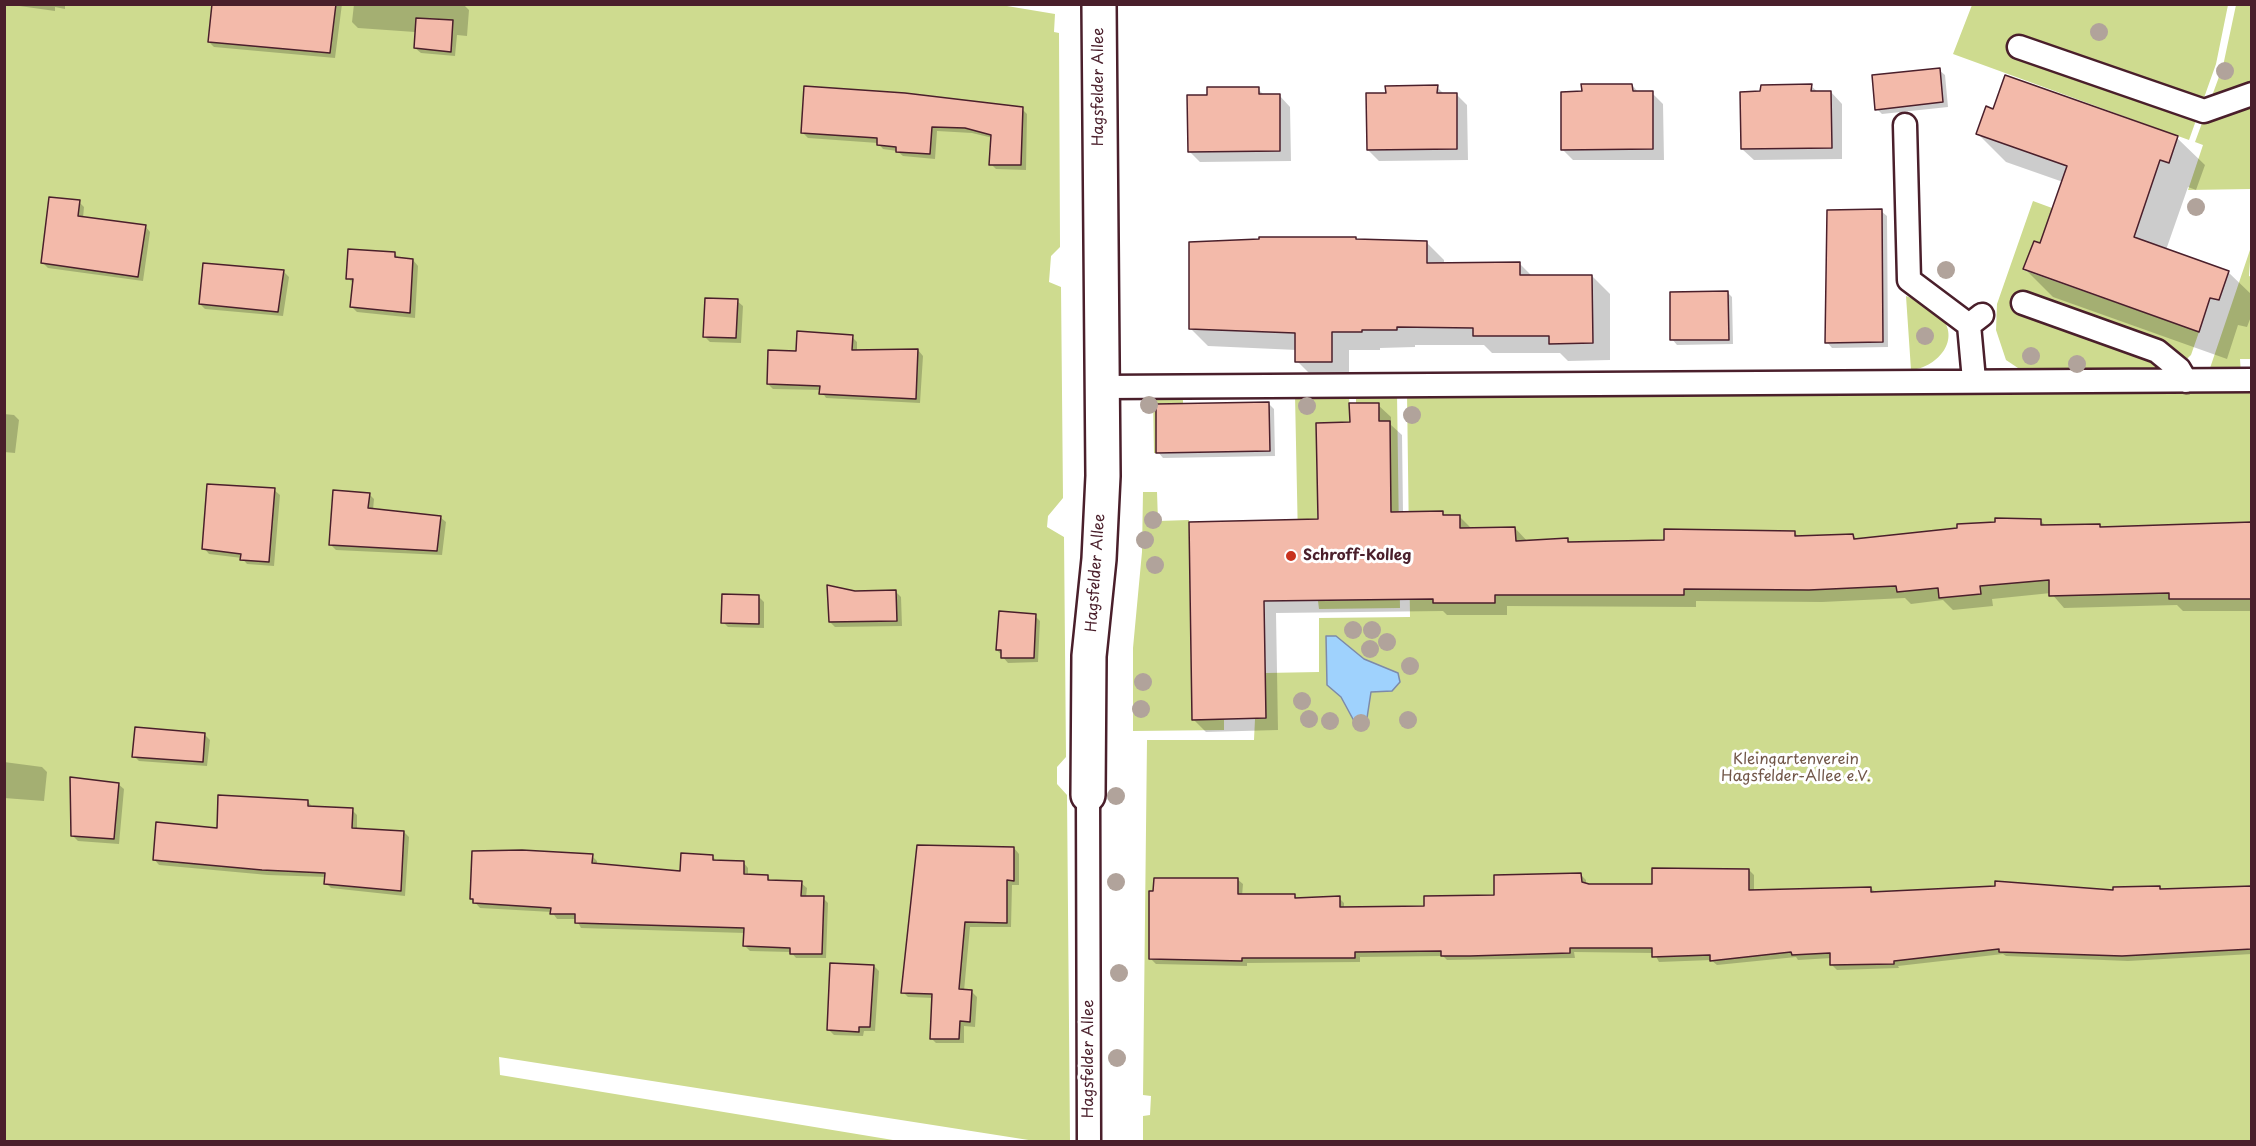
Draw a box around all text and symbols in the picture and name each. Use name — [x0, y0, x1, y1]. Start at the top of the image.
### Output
street label: Hagsfelder Allee — [1090, 28, 1108, 146]
street label: Hagsfelder Allee — [1083, 513, 1109, 633]
place label: Schroff-Kolleg — [1303, 547, 1411, 565]
marker: Schroff-Kolleg — [1284, 549, 1298, 563]
park label: Kleingartenverein Hagsfelder-Allee e.V. — [1721, 751, 1871, 786]
street label: Hagsfelder Allee — [1080, 1000, 1098, 1118]

